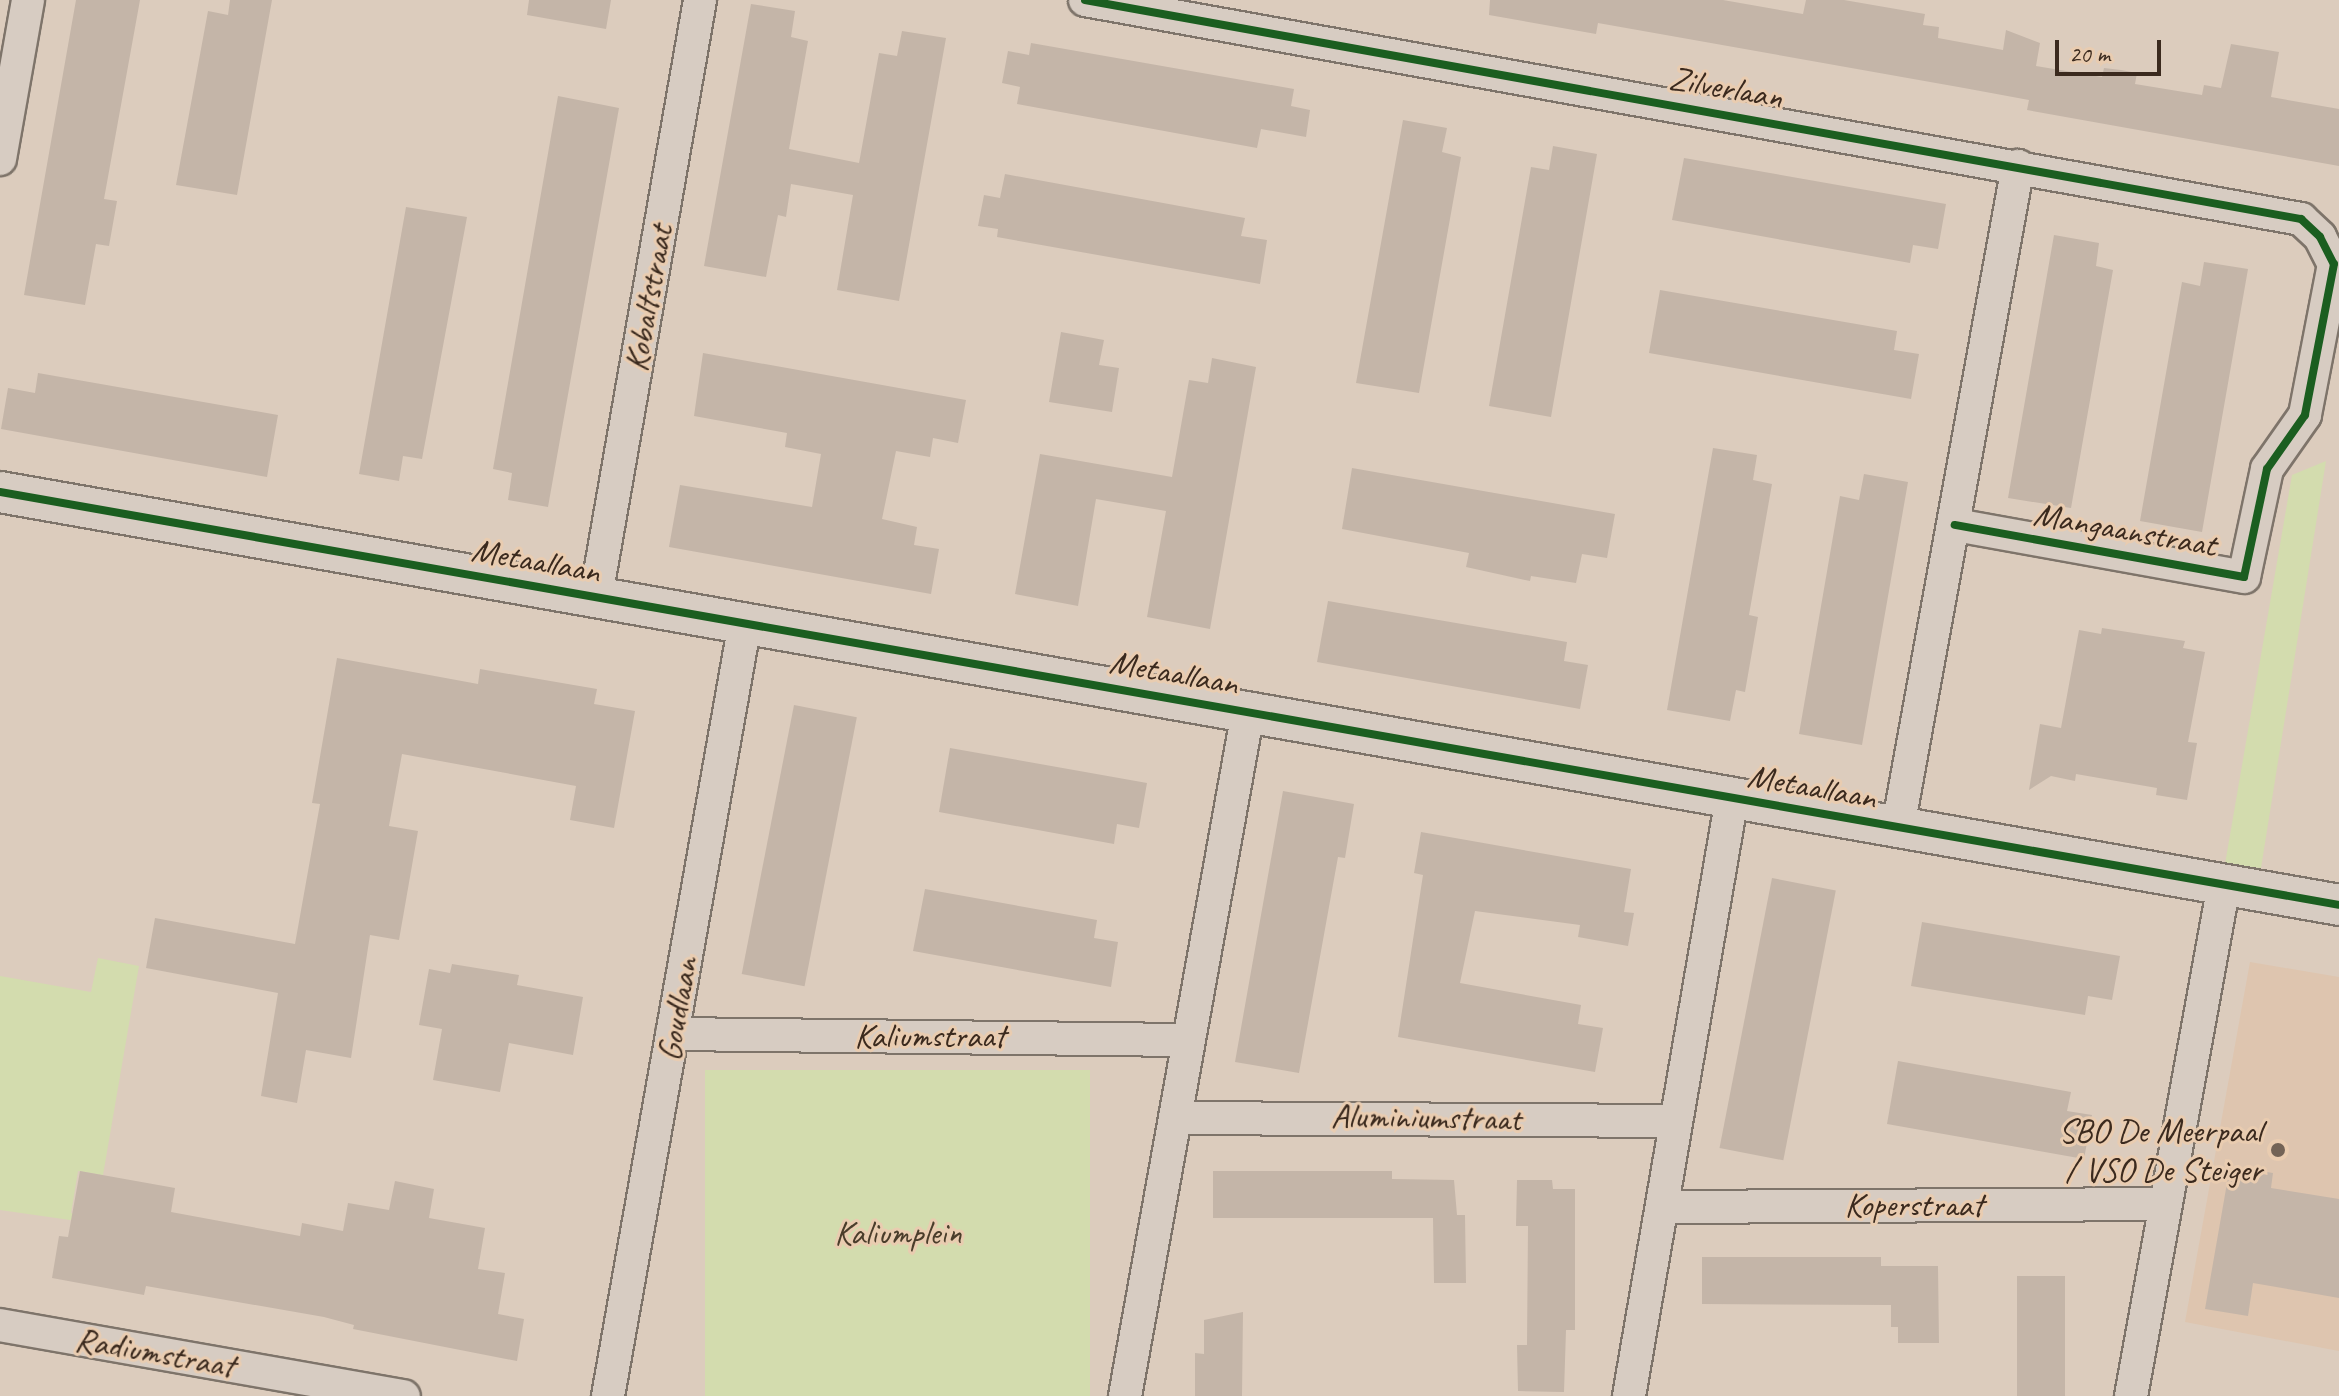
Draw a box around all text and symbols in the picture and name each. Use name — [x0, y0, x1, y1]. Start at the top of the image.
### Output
scale bar — [2059, 24, 2165, 74]
text: 20 m — [2069, 39, 2110, 69]
street label: Zilverlaan — [1666, 57, 1786, 117]
street label: Kobaltstraat — [615, 222, 681, 374]
street label: Mangaanstraat — [2031, 493, 2219, 565]
street label: Metaallaan — [469, 529, 603, 591]
street label: Metaallaan — [1107, 641, 1241, 703]
street label: Metaallaan — [1745, 755, 1879, 817]
street label: Goudlaan — [648, 954, 706, 1064]
street label: Kaliumstraat — [855, 1016, 1005, 1056]
street label: Aluminiumstraat — [1331, 1095, 1521, 1139]
place label: SBO De Meerpaal / VSO De Steiger — [2058, 1110, 2262, 1190]
marker: SBO De Meerpaal / VSO De Steiger — [2269, 1141, 2287, 1159]
street label: Koperstraat — [1845, 1185, 1983, 1225]
park label: Kaliumplein — [834, 1213, 962, 1253]
street label: Radiumstraat — [72, 1318, 238, 1386]

